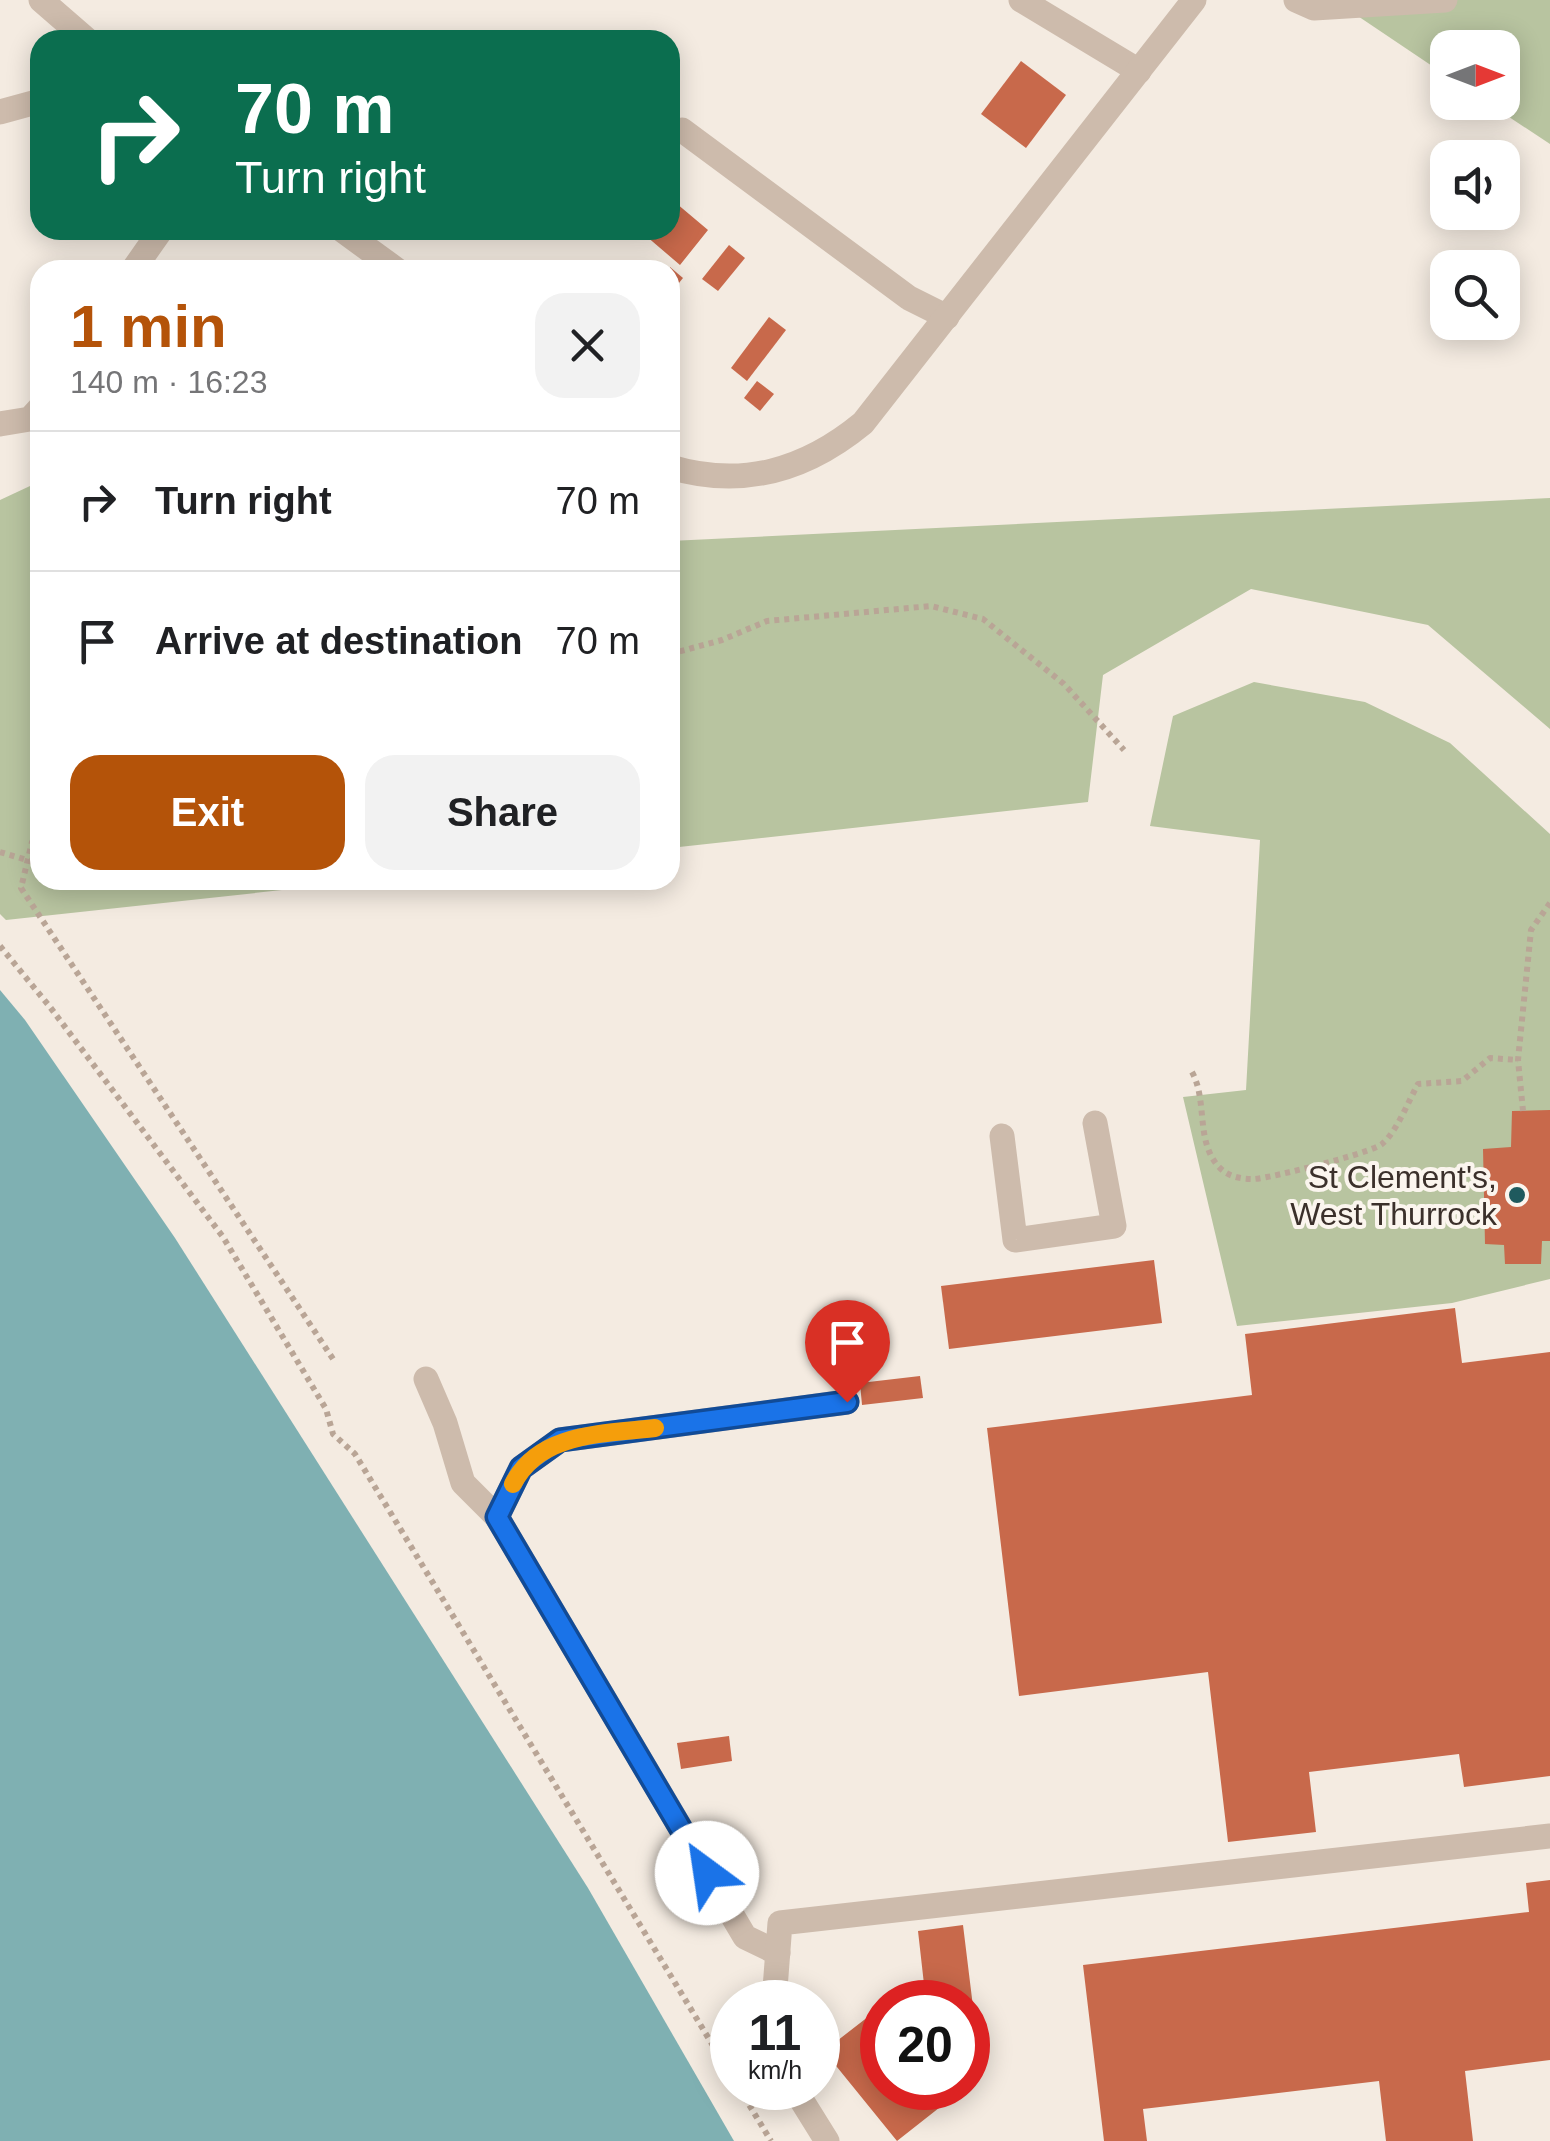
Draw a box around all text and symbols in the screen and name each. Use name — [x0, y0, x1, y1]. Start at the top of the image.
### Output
north arrow — [1430, 30, 1520, 120]
map controls — [1430, 30, 1520, 340]
icon: right — [70, 70, 200, 200]
text: 70 m — [235, 70, 395, 148]
button: sound — [1430, 140, 1520, 230]
text: Turn right — [235, 152, 426, 203]
button: search — [1430, 250, 1520, 340]
text: 1 min — [70, 293, 227, 360]
button: close — [535, 293, 640, 398]
text: 140 m · 16:23 — [70, 364, 267, 400]
icon: right — [70, 474, 125, 529]
text: Turn right — [155, 480, 332, 522]
text: 70 m — [556, 480, 640, 522]
icon: arrive — [70, 614, 125, 669]
text: Arrive at destination — [155, 620, 522, 662]
text: 70 m — [556, 620, 640, 662]
button: Exit — [70, 755, 345, 870]
button: Share — [365, 755, 640, 870]
place label: St Clement's, West Thurrock — [1290, 1159, 1498, 1232]
marker: St Clement's, West Thurrock — [1506, 1184, 1528, 1206]
pin — [805, 1300, 890, 1403]
icon: arrive — [820, 1315, 875, 1370]
position arrow — [655, 1821, 759, 1925]
speed limit sign: 20 — [860, 1980, 990, 2110]
text: 11 — [749, 2005, 801, 2061]
text: km/h — [748, 2056, 802, 2084]

